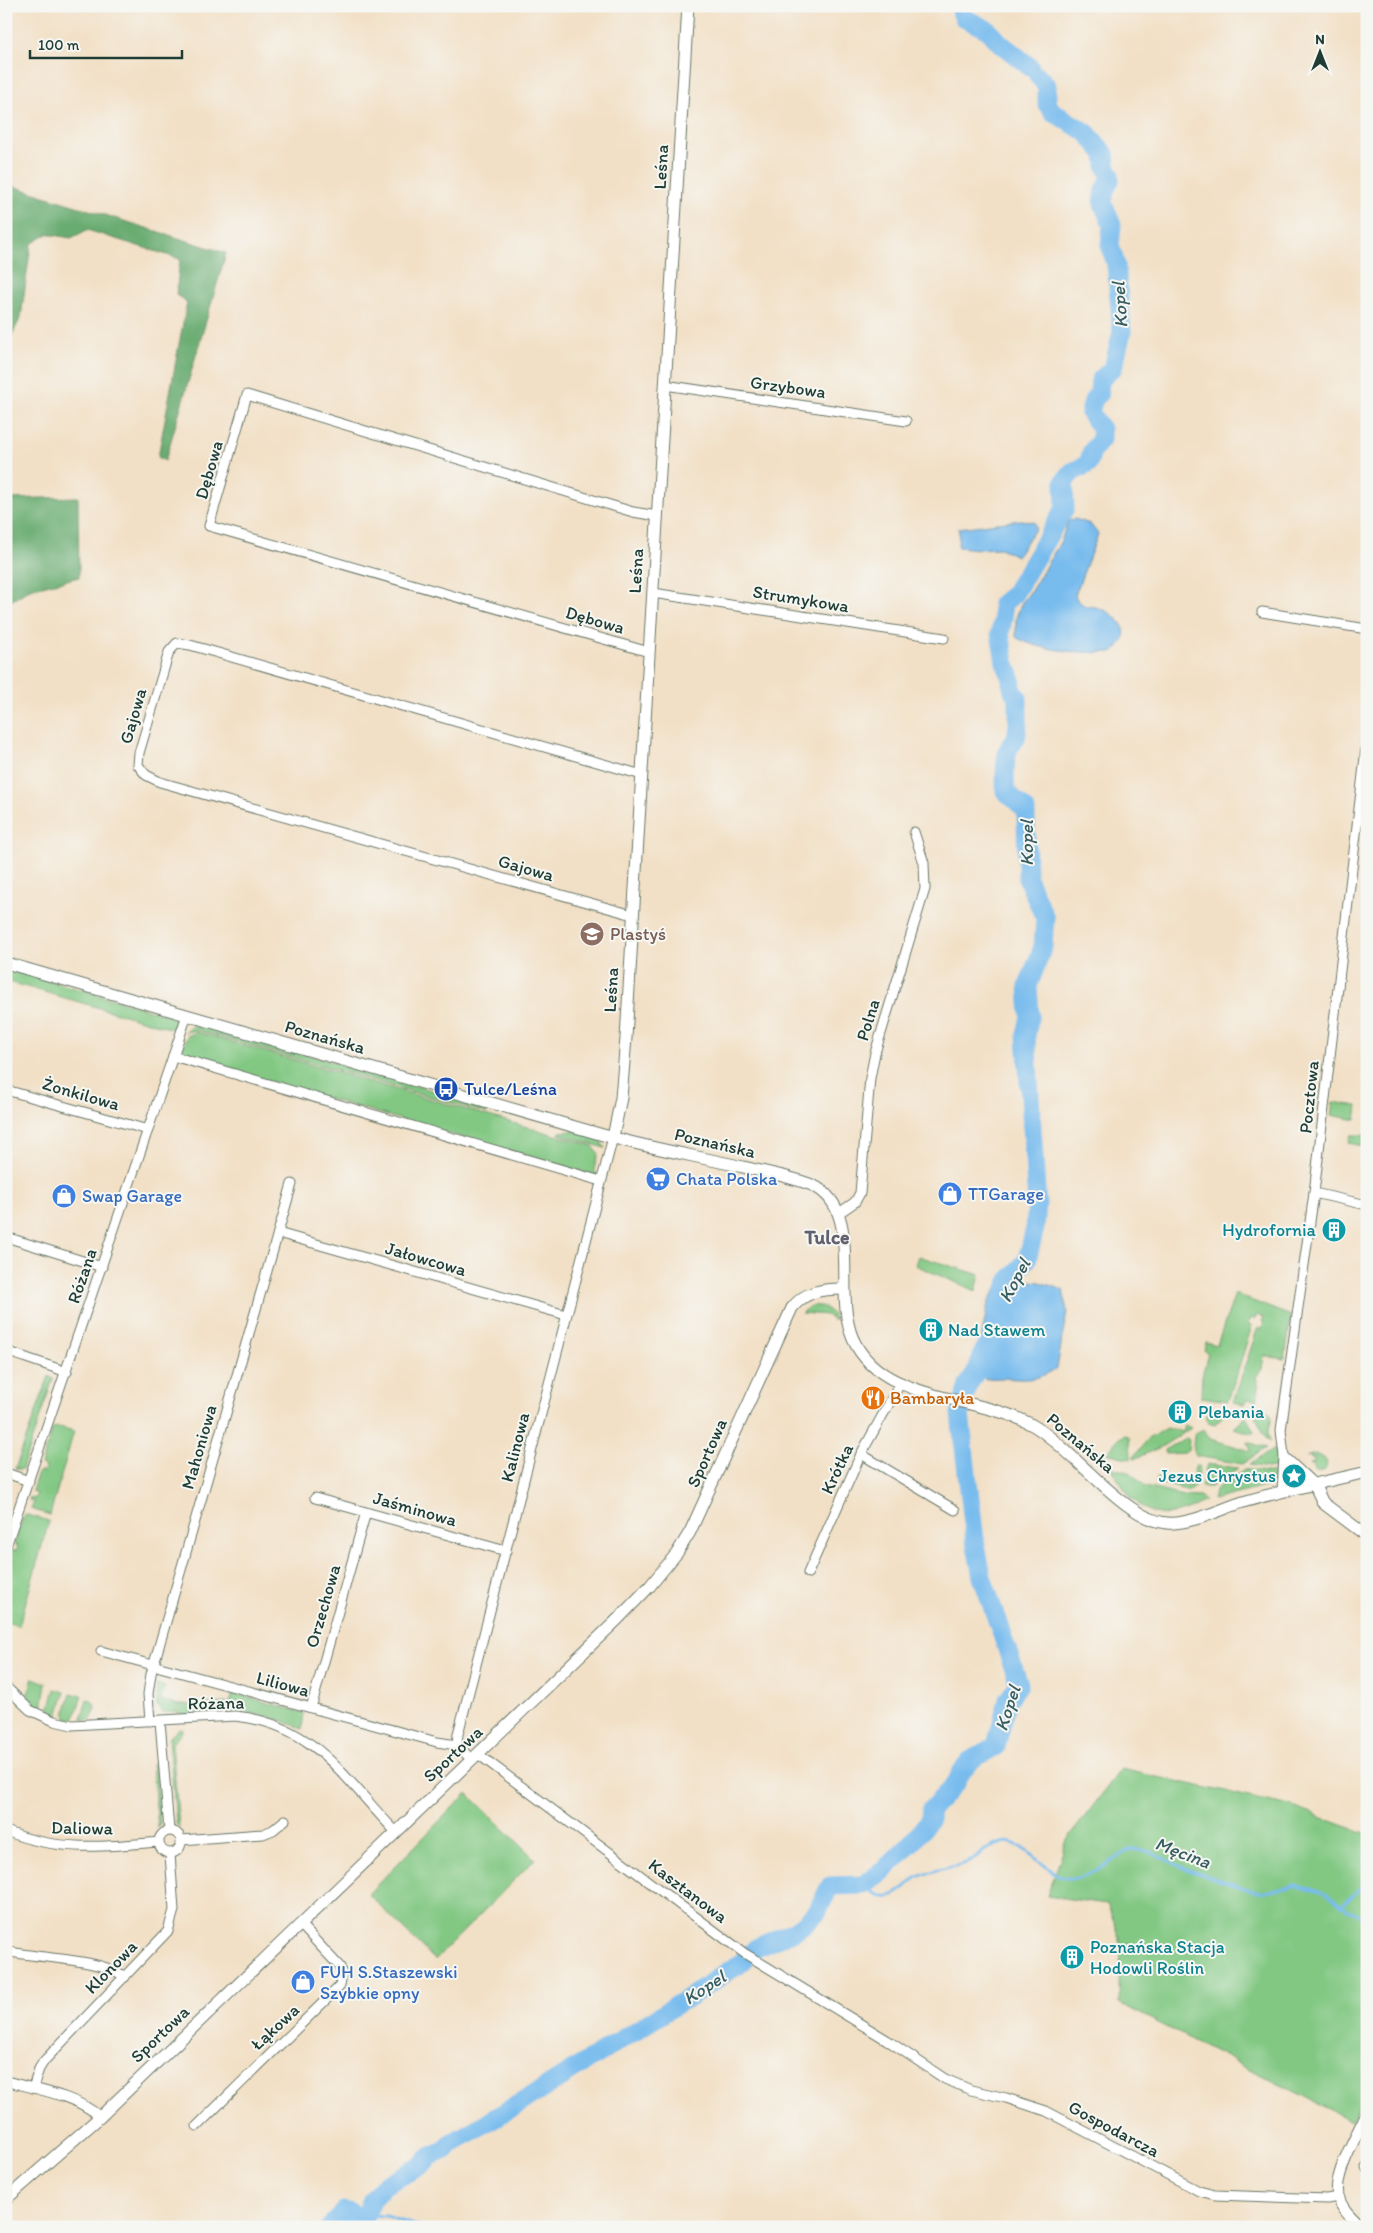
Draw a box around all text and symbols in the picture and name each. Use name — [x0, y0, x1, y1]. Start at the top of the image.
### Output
scale bar — [30, 28, 182, 60]
north arrow — [1296, 28, 1346, 78]
text: N — [1315, 31, 1325, 48]
text: 100 m — [38, 36, 80, 54]
street label: Leśna — [649, 144, 673, 190]
water label: Kopel — [1106, 280, 1133, 329]
street label: Grzybowa — [749, 371, 827, 403]
street label: Dębowa — [190, 438, 228, 502]
street label: Leśna — [624, 548, 648, 594]
street label: Strumykowa — [751, 581, 851, 618]
street label: Dębowa — [563, 601, 627, 639]
street label: Gajowa — [115, 685, 152, 746]
water label: Kopel — [1015, 818, 1038, 866]
street label: Gajowa — [496, 850, 557, 887]
school or university icon: Plastyś — [579, 921, 605, 947]
place label: Plastyś — [610, 923, 666, 945]
street label: Leśna — [599, 967, 623, 1013]
street label: Polna — [851, 996, 885, 1044]
street label: Poznańska — [282, 1015, 368, 1059]
street label: Pocztowa — [1294, 1059, 1324, 1135]
street label: Żonkilowa — [40, 1073, 123, 1116]
bus stop icon: Tulce/Leśna — [433, 1076, 459, 1102]
place label: Tulce/Leśna — [464, 1078, 557, 1100]
street label: Poznańska — [672, 1123, 758, 1163]
supermarket icon: Chata Polska — [645, 1166, 671, 1192]
place label: Chata Polska — [676, 1168, 778, 1190]
shop icon: TTGarage — [937, 1181, 963, 1207]
shop icon: Swap Garage — [51, 1183, 77, 1209]
place label: TTGarage — [968, 1183, 1044, 1205]
place label: Swap Garage — [82, 1185, 182, 1207]
building icon: Hydrofornia — [1321, 1217, 1347, 1243]
place label: Hydrofornia — [1222, 1219, 1317, 1241]
district label: Tulce — [803, 1225, 850, 1249]
street label: Jałowcowa — [383, 1237, 470, 1281]
street label: Różana — [62, 1246, 102, 1306]
water label: Kopel — [993, 1253, 1036, 1306]
building icon: Nad Stawem — [918, 1317, 944, 1343]
place label: Nad Stawem — [948, 1319, 1045, 1341]
restaurant icon: Bambaryła — [860, 1385, 886, 1411]
place label: Bambaryła — [890, 1387, 975, 1409]
building icon: Plebania — [1167, 1399, 1193, 1425]
place label: Plebania — [1198, 1401, 1265, 1423]
street label: Mahoniowa — [176, 1402, 222, 1492]
street label: Poznańska — [1042, 1408, 1120, 1478]
street label: Kalinowa — [496, 1409, 534, 1484]
street label: Sportowa — [682, 1415, 732, 1491]
street label: Krótka — [816, 1440, 858, 1498]
place icon: Jezus Chrystus — [1281, 1463, 1307, 1489]
place label: Jezus Chrystus — [1159, 1465, 1276, 1487]
street label: Jaśminowa — [371, 1487, 460, 1532]
street label: Orzechowa — [301, 1561, 346, 1650]
street label: Liliowa — [254, 1666, 313, 1702]
water label: Kopel — [989, 1681, 1026, 1734]
street label: Różana — [188, 1692, 245, 1714]
street label: Sportowa — [419, 1721, 488, 1787]
street label: Daliowa — [51, 1816, 114, 1840]
water label: Męcina — [1152, 1831, 1214, 1874]
street label: Kasztanowa — [644, 1854, 733, 1928]
street label: Klonowa — [80, 1935, 142, 1998]
place label: Poznańska Stacja Hodowli Roślin — [1090, 1936, 1225, 1979]
building icon: Poznańska Stacja Hodowli Roślin — [1059, 1944, 1085, 1970]
place label: FUH S.Staszewski Szybkie opny — [320, 1961, 458, 2004]
water label: Kopel — [679, 1964, 731, 2010]
shop icon: FUH S.Staszewski Szybkie opny — [290, 1969, 316, 1995]
street label: Łąkowa — [246, 1999, 304, 2055]
street label: Sportowa — [126, 2000, 194, 2067]
street label: Gospodarcza — [1065, 2096, 1164, 2162]

